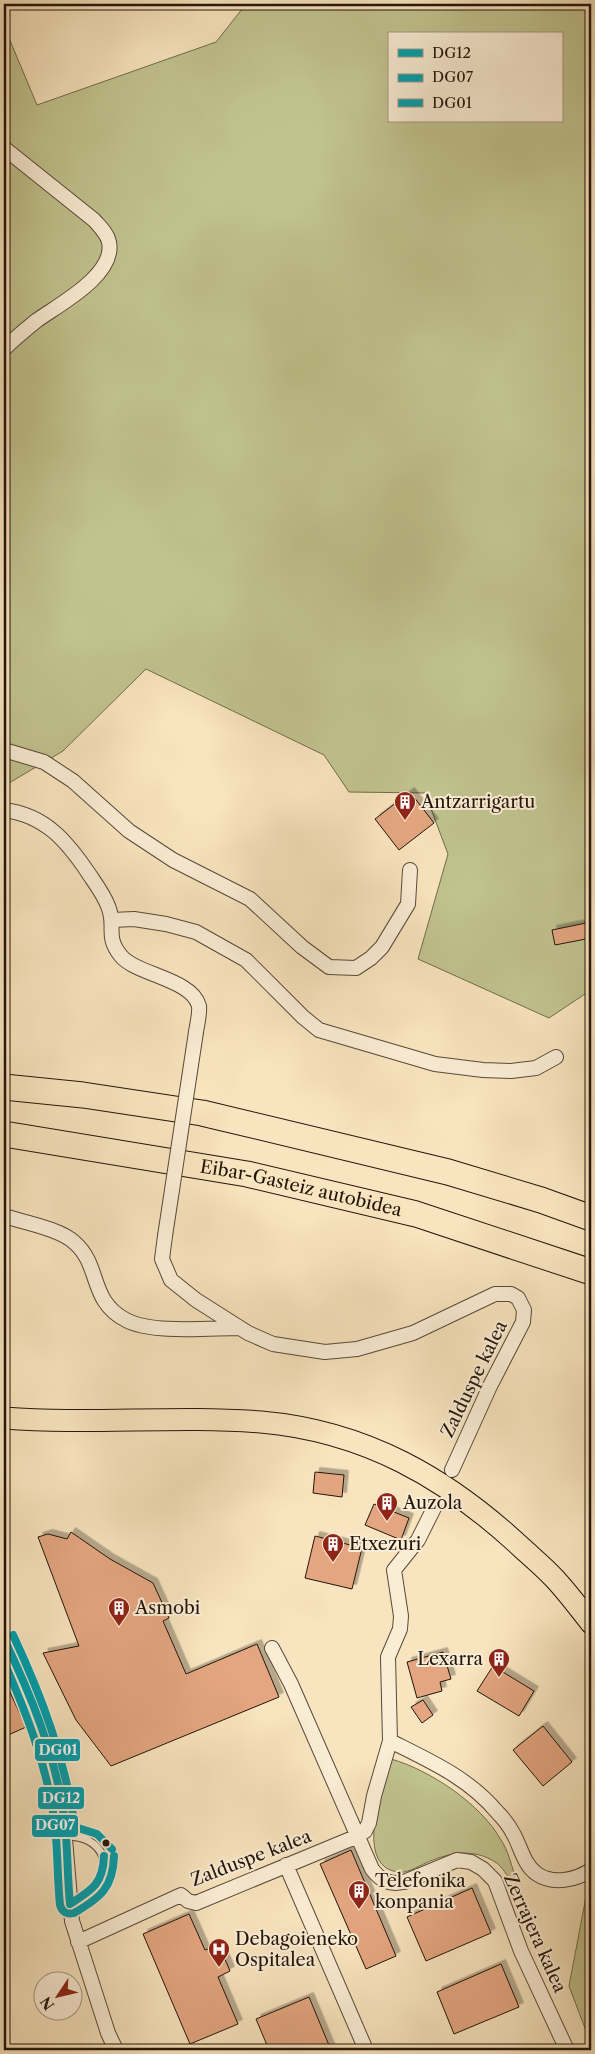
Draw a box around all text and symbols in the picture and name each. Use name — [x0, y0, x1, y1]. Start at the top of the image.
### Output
legend — [388, 32, 562, 122]
text: DG12 — [432, 43, 471, 62]
text: DG07 — [432, 67, 474, 86]
text: DG01 — [432, 93, 473, 112]
building icon: Antzarrigartu — [393, 790, 417, 821]
place label: Antzarrigartu — [420, 791, 535, 813]
street label: Eibar-Gasteiz autobidea — [199, 1155, 405, 1221]
street label: Zalduspe kalea — [436, 1317, 512, 1441]
building icon: Auzola — [375, 1491, 399, 1522]
place label: Auzola — [402, 1492, 463, 1514]
building icon: Etxezuri — [321, 1532, 345, 1563]
place label: Etxezuri — [349, 1533, 422, 1555]
building icon: Asmobi — [107, 1596, 131, 1627]
place label: Asmobi — [134, 1597, 201, 1619]
building icon: Lexarra — [487, 1647, 511, 1678]
place label: Lexarra — [417, 1648, 484, 1670]
line badge: DG01 — [34, 1738, 81, 1762]
text: DG01 — [38, 1741, 78, 1759]
line badge: DG12 — [37, 1786, 85, 1810]
text: DG12 — [42, 1789, 80, 1807]
line badge: DG07 — [31, 1814, 79, 1838]
text: DG07 — [35, 1816, 76, 1834]
street label: Zalduspe kalea — [188, 1825, 315, 1891]
unlabelled marker — [101, 1838, 111, 1848]
place label: Telefonika konpania — [375, 1870, 466, 1913]
street label: Zerrajera kalea — [499, 1870, 571, 1996]
building icon: Telefonika konpania — [347, 1879, 371, 1910]
place label: Debagoieneko Ospitalea — [235, 1928, 358, 1971]
hospital icon: Debagoieneko Ospitalea — [207, 1937, 231, 1968]
north arrow — [32, 1972, 82, 2022]
text: N — [36, 1993, 58, 2014]

